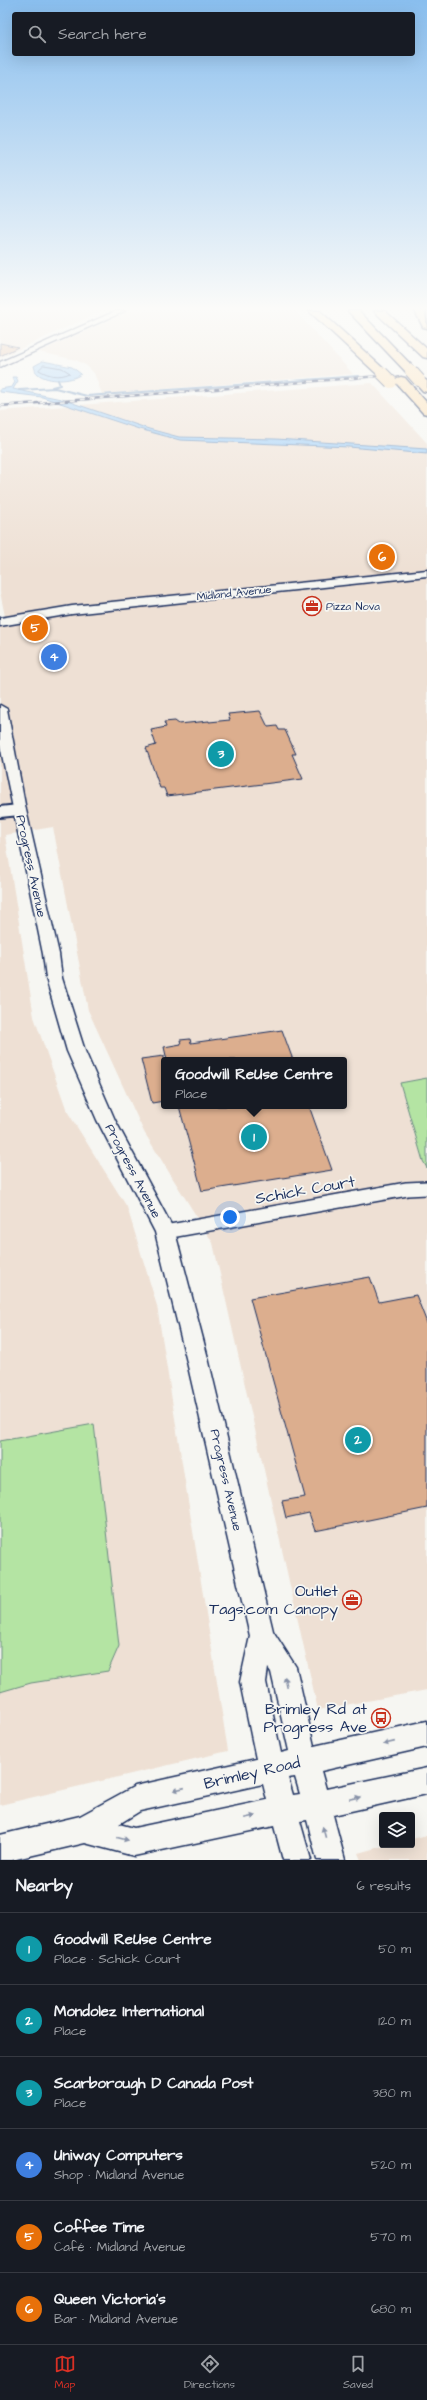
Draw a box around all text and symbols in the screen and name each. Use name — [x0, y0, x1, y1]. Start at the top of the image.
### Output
search box — [12, 12, 415, 56]
icon: search — [26, 23, 48, 45]
text: Search here — [58, 24, 147, 45]
pin: 6 — [369, 542, 395, 572]
street label: Midland Avenue — [196, 582, 272, 604]
office icon: Pizza Nova — [301, 595, 323, 617]
place label: Pizza Nova — [326, 599, 380, 614]
pin: 5 — [22, 613, 48, 643]
pin: 4 — [41, 642, 67, 672]
pin: 3 — [208, 739, 234, 769]
street label: Progress Avenue — [10, 813, 51, 919]
popup — [161, 1057, 347, 1109]
text: Goodwill ReUse Centre — [175, 1064, 333, 1085]
text: Place — [175, 1085, 207, 1103]
street label: Progress Avenue — [100, 1121, 165, 1222]
pin: 1 — [241, 1122, 267, 1152]
street label: Schick Court — [253, 1170, 357, 1210]
your location — [220, 1207, 240, 1227]
pin: 2 — [345, 1425, 371, 1455]
street label: Progress Avenue — [205, 1427, 246, 1533]
place label: Outlet Tags.com Canopy — [209, 1580, 339, 1621]
office icon: Outlet Tags.com Canopy — [341, 1589, 363, 1611]
one-way arrow — [283, 1676, 289, 1688]
place label: Brimley Rd at Progress Ave — [264, 1698, 368, 1739]
bus stop icon: Brimley Rd at Progress Ave — [370, 1707, 392, 1729]
one-way arrow — [383, 1741, 395, 1747]
street label: Brimley Road — [202, 1751, 303, 1796]
one-way arrow — [173, 1786, 185, 1792]
one-way arrow — [349, 1795, 361, 1801]
map controls — [379, 1812, 415, 1848]
button: layers — [379, 1812, 415, 1848]
one-way arrow — [244, 1814, 256, 1820]
one-way arrow — [320, 1826, 326, 1839]
one-way arrow — [117, 1836, 129, 1842]
text: Nearby — [16, 1874, 73, 1898]
text: 6 results — [356, 1877, 411, 1895]
text: Goodwill ReUse Centre — [54, 1929, 212, 1950]
text: 1 — [28, 1940, 30, 1958]
text: 50 m — [378, 1940, 411, 1958]
text: Place · Schick Court — [54, 1950, 180, 1968]
text: Mondolez International — [54, 2001, 204, 2022]
text: 2 — [25, 2012, 33, 2030]
text: 120 m — [378, 2012, 411, 2030]
text: Place — [54, 2022, 86, 2040]
text: Scarborough D Canada Post — [54, 2073, 253, 2094]
text: 3 — [26, 2084, 32, 2102]
text: 380 m — [372, 2084, 411, 2102]
text: Place — [54, 2094, 86, 2112]
text: Uniway Computers — [54, 2145, 183, 2166]
text: 4 — [25, 2156, 33, 2174]
text: 520 m — [371, 2156, 411, 2174]
text: Shop · Midland Avenue — [54, 2166, 184, 2184]
text: Coffee Time — [54, 2217, 145, 2238]
text: 5 — [24, 2228, 34, 2246]
text: 570 m — [370, 2228, 411, 2246]
text: Café · Midland Avenue — [54, 2238, 185, 2256]
text: Queen Victoria's — [54, 2289, 166, 2310]
text: 6 — [25, 2300, 33, 2318]
text: 680 m — [371, 2300, 411, 2318]
text: Bar · Midland Avenue — [54, 2310, 178, 2328]
tab: Map — [54, 2353, 76, 2392]
tab: Directions — [184, 2353, 235, 2392]
tab: Saved — [343, 2353, 373, 2392]

